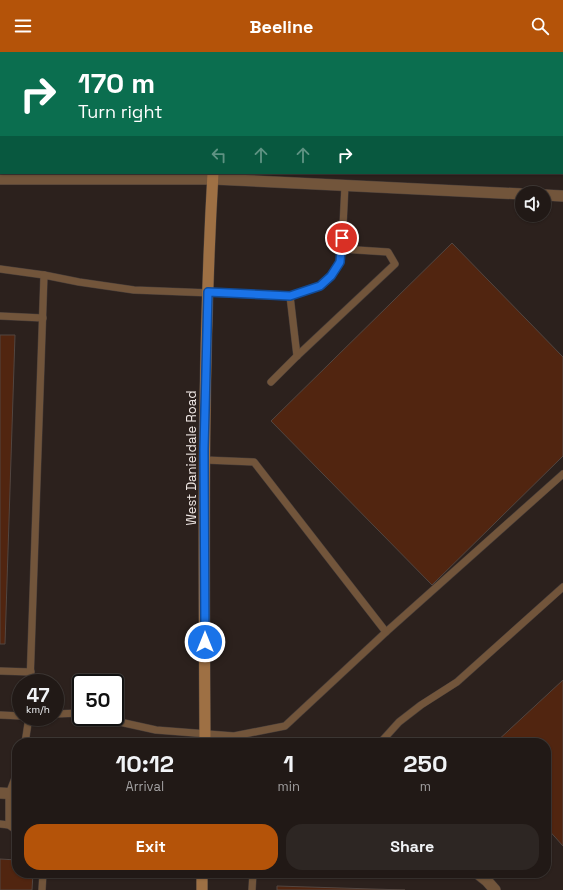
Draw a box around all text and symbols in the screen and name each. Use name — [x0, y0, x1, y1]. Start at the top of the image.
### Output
icon: menu — [12, 15, 34, 37]
text: Beeline — [250, 15, 313, 38]
icon: search — [529, 15, 551, 37]
text: 170 m — [78, 65, 155, 101]
icon: right — [12, 68, 64, 120]
text: Turn right — [78, 100, 162, 123]
icon: left — [208, 144, 230, 166]
icon: ahead — [250, 144, 272, 166]
icon: ahead — [292, 144, 314, 166]
icon: right — [334, 144, 356, 166]
map controls — [515, 186, 551, 222]
button: sound — [515, 186, 551, 222]
pin — [325, 221, 359, 255]
icon: arrive — [331, 227, 353, 249]
street label: West Danieldale Road — [183, 390, 200, 526]
position arrow — [184, 621, 226, 663]
speed limit sign: 50 — [72, 674, 124, 726]
text: 47 — [27, 682, 49, 708]
text: km/h — [26, 703, 50, 716]
text: 10:12 — [115, 748, 174, 779]
text: 1 — [283, 748, 294, 779]
text: 250 — [403, 748, 448, 779]
text: Arrival — [125, 778, 164, 795]
text: min — [278, 778, 300, 795]
text: m — [420, 778, 431, 795]
button: Exit — [24, 824, 278, 870]
button: Share — [286, 824, 539, 870]

